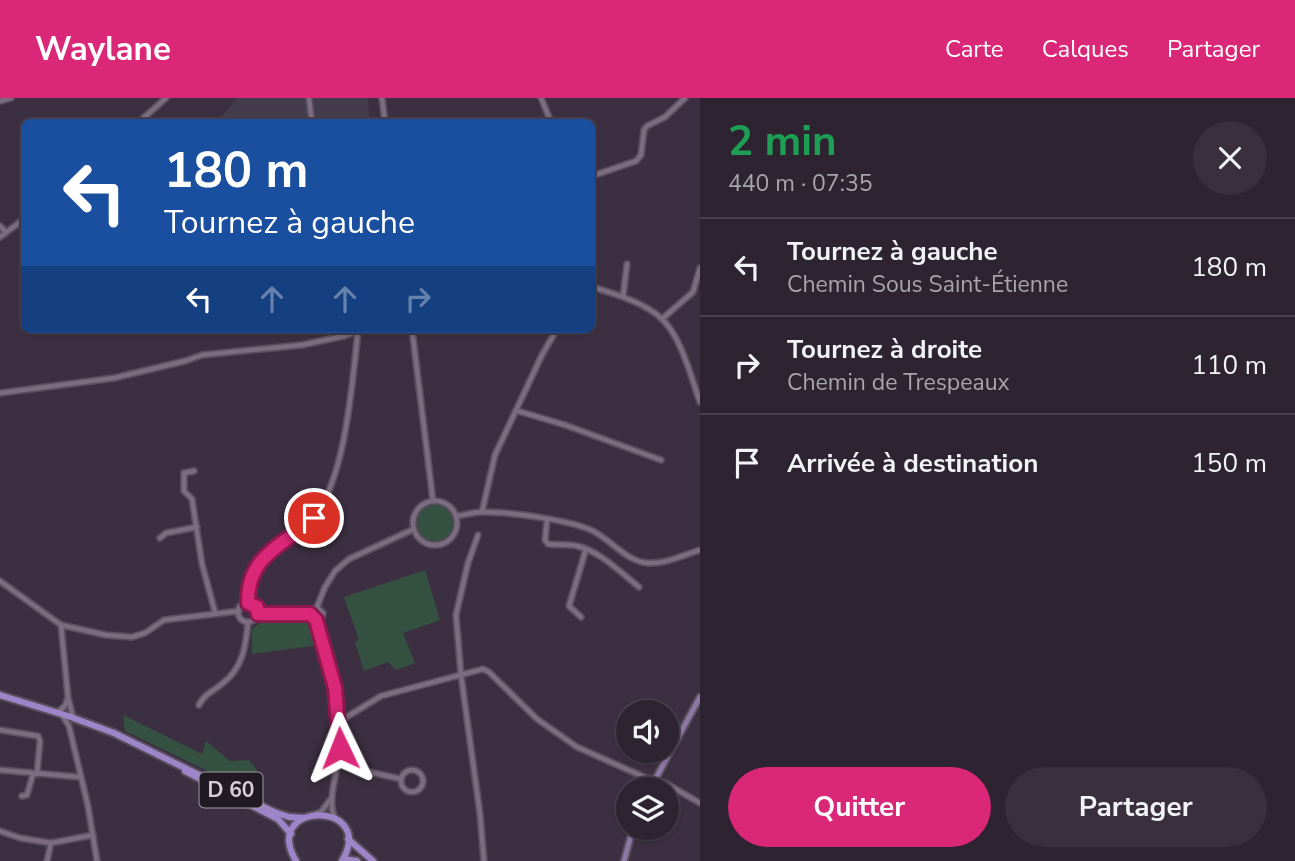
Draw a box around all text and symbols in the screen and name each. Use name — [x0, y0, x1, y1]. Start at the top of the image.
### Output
text: Waylane — [35, 27, 171, 72]
text: Carte — [945, 33, 1004, 65]
text: Calques — [1042, 33, 1129, 65]
text: Partager — [1167, 33, 1260, 65]
text: 2 min — [728, 113, 837, 170]
button: close — [1193, 121, 1267, 195]
text: 180 m — [164, 137, 308, 204]
icon: left — [49, 147, 140, 238]
text: 440 m · 07:35 — [728, 168, 873, 199]
text: Tournez à gauche — [164, 201, 415, 244]
text: Tournez à gauche — [787, 234, 998, 269]
icon: left — [728, 248, 766, 286]
text: 180 m — [1191, 250, 1267, 285]
text: Chemin Sous Saint-Étienne — [787, 269, 1068, 300]
icon: left — [180, 280, 218, 318]
icon: ahead — [253, 280, 291, 318]
icon: ahead — [326, 280, 364, 318]
icon: right — [399, 280, 437, 318]
text: Tournez à droite — [787, 332, 982, 367]
icon: right — [728, 346, 766, 384]
text: 110 m — [1191, 348, 1267, 383]
text: Chemin de Trespeaux — [787, 367, 1010, 398]
icon: arrive — [728, 444, 766, 482]
text: Arrivée à destination — [787, 446, 1038, 481]
text: 150 m — [1191, 446, 1267, 481]
pin — [284, 488, 344, 548]
icon: arrive — [295, 499, 333, 537]
map controls — [616, 700, 679, 840]
button: sound — [616, 700, 679, 763]
position arrow — [303, 711, 377, 785]
button: Quitter — [728, 767, 991, 847]
button: Partager — [1005, 767, 1267, 847]
road number: D 60 — [200, 772, 262, 808]
button: layers — [616, 777, 679, 840]

